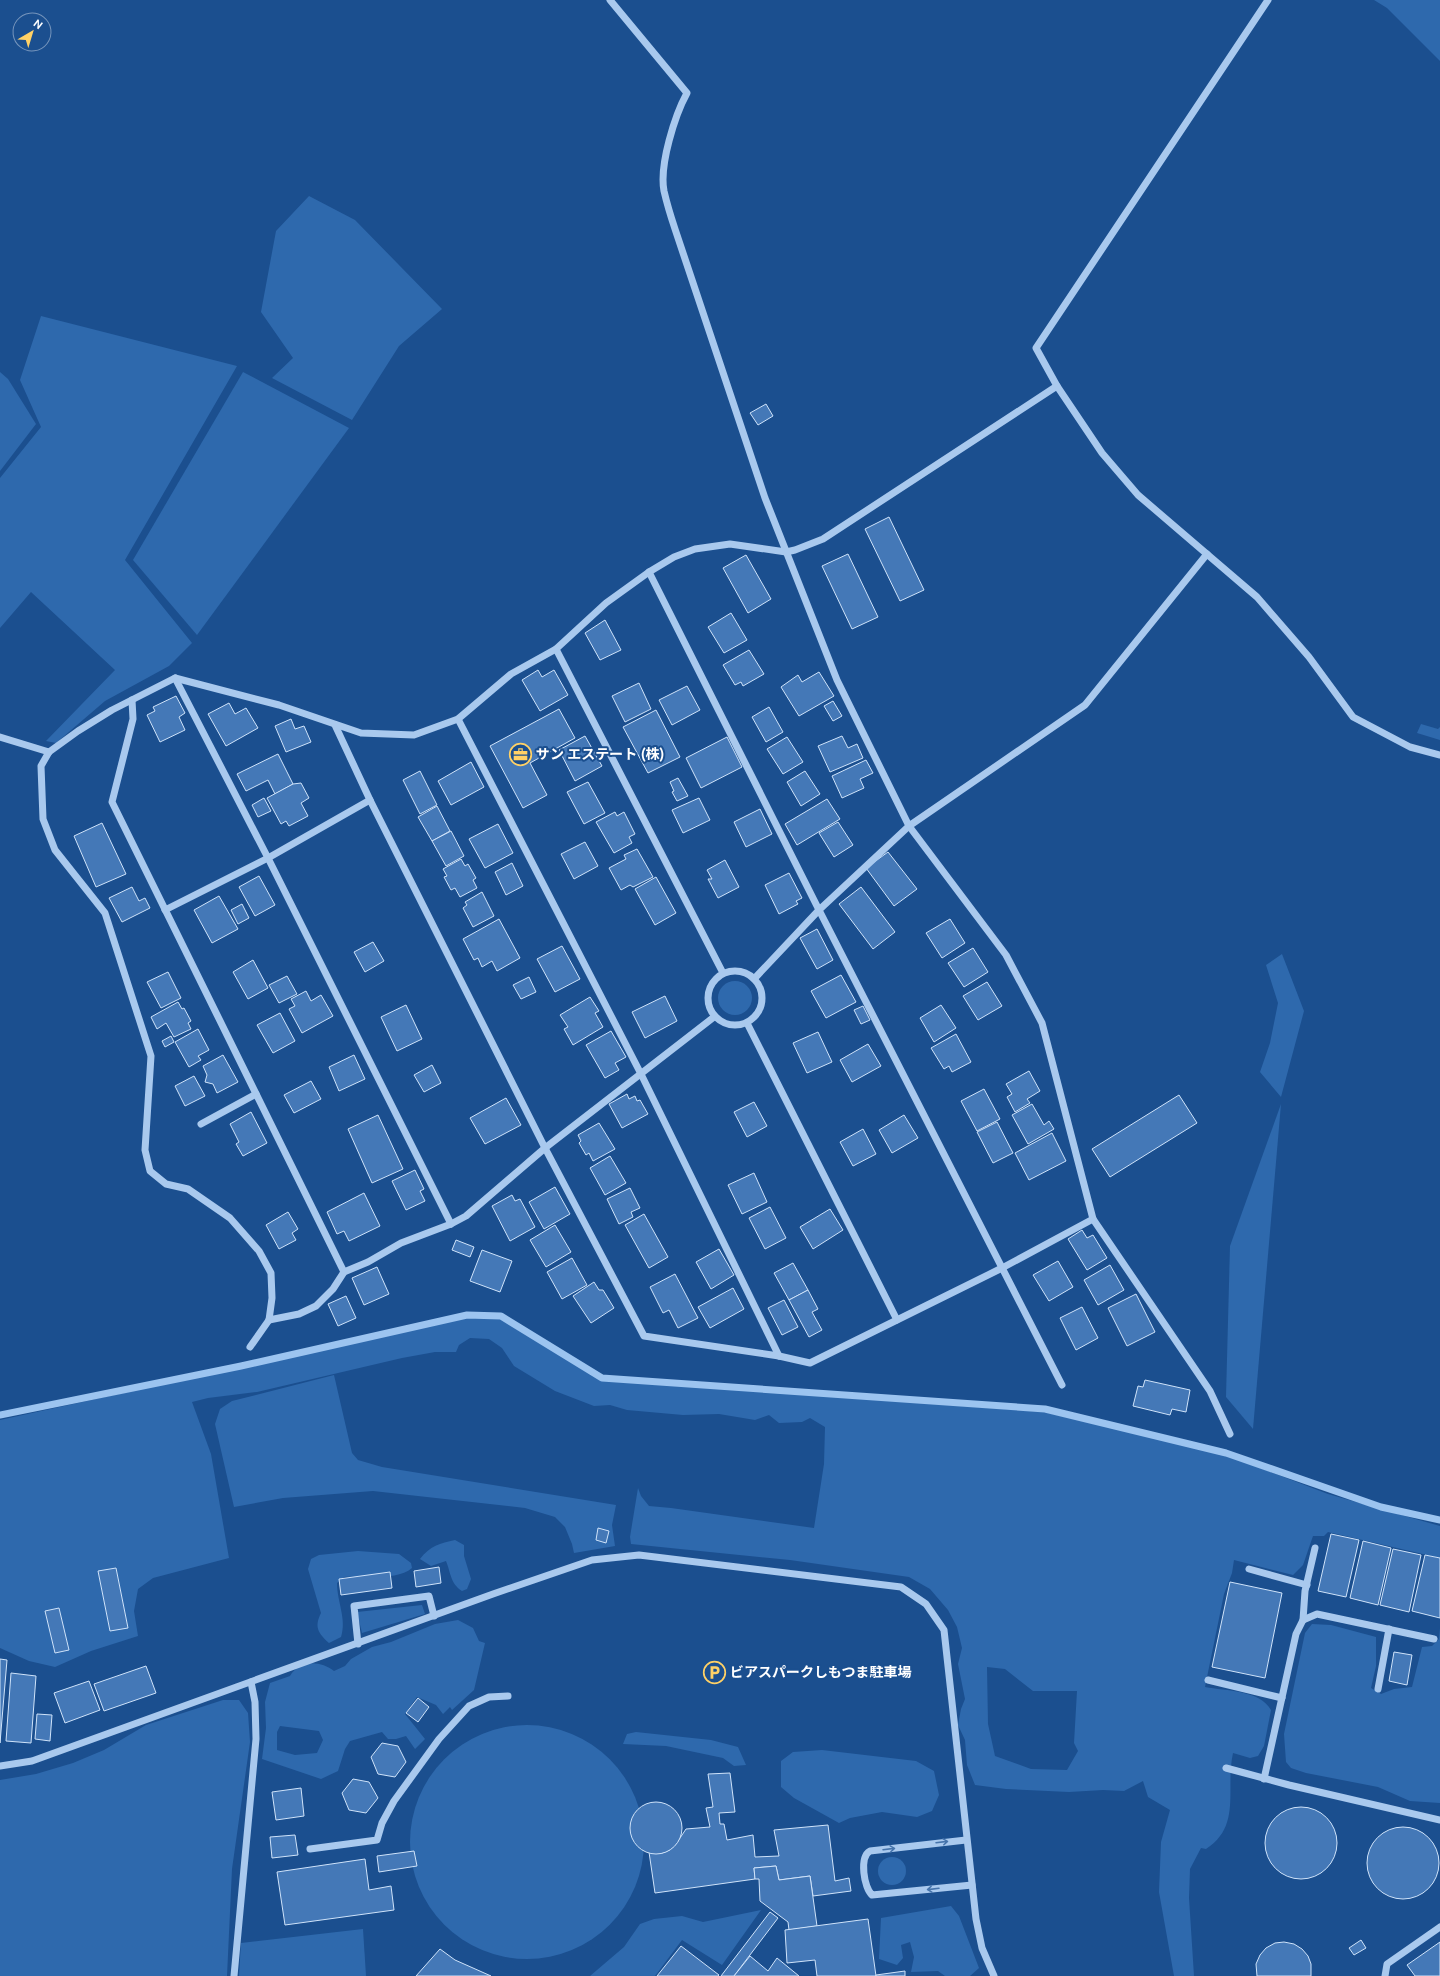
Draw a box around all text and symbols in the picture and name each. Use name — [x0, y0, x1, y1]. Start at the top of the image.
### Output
north arrow — [12, 12, 52, 52]
text: N — [31, 17, 45, 31]
office icon: サン エステート (株) — [507, 741, 533, 767]
place label: サン エステート (株) — [536, 746, 664, 762]
parking icon: ビアスパークしもつま駐車場 — [702, 1659, 728, 1685]
place label: ビアスパークしもつま駐車場 — [730, 1664, 911, 1680]
one-way arrow — [935, 1839, 948, 1846]
one-way arrow — [882, 1845, 895, 1853]
one-way arrow — [927, 1885, 940, 1893]

